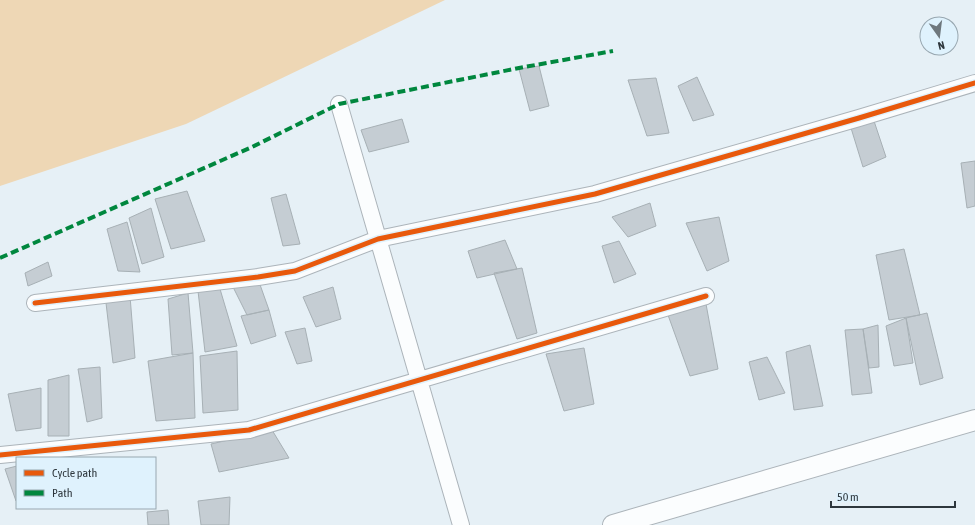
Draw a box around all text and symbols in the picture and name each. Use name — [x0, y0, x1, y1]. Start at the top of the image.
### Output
north arrow — [919, 16, 959, 56]
text: N — [937, 39, 946, 52]
legend — [16, 457, 156, 509]
text: Cycle path — [52, 466, 97, 480]
scale bar — [831, 483, 955, 509]
text: Path — [52, 486, 73, 500]
text: 50 m — [837, 490, 859, 504]

